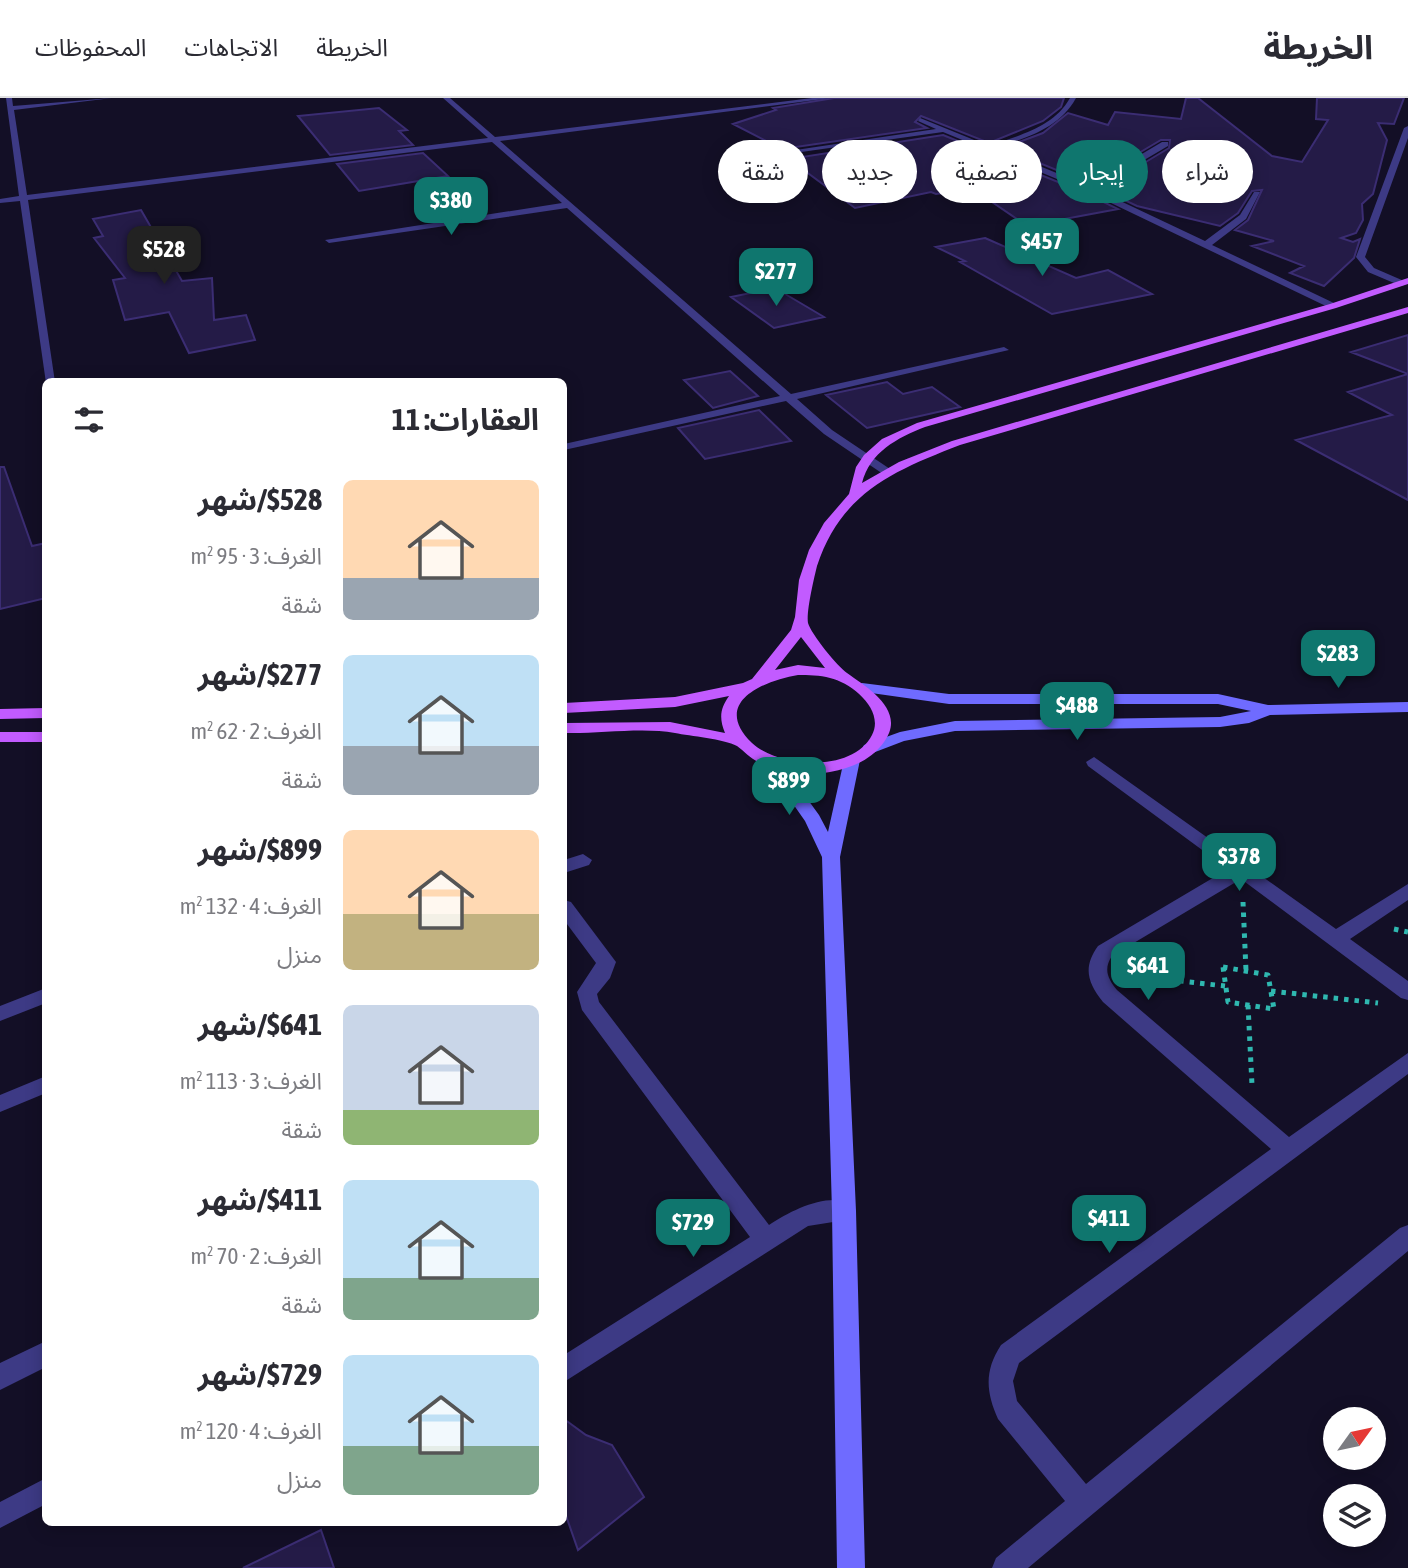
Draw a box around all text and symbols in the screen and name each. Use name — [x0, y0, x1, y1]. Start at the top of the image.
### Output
text: الخريطة — [1263, 28, 1373, 66]
text: المحفوظات — [35, 34, 146, 61]
text: الاتجاهات — [184, 34, 278, 61]
text: الخريطة — [316, 34, 388, 61]
chip: شقة — [718, 140, 808, 203]
chip: جديد — [822, 140, 917, 203]
chip: تصفية — [931, 140, 1042, 203]
chip: إيجار — [1056, 140, 1148, 203]
chip: شراء — [1162, 140, 1253, 203]
pin: $380 — [410, 178, 492, 237]
text: $380 — [430, 187, 472, 213]
pin: $457 — [1001, 218, 1083, 278]
pin: $528 — [123, 226, 205, 286]
text: $457 — [1021, 228, 1063, 254]
text: $528 — [143, 236, 185, 262]
pin: $277 — [735, 248, 817, 308]
text: $277 — [755, 258, 797, 284]
icon: filters — [70, 401, 108, 439]
text: العقارات: 11 — [392, 402, 539, 436]
text: $528/شهر — [198, 482, 322, 516]
icon: home — [399, 508, 483, 592]
text: الغرف: 3 · 95 m² — [190, 543, 322, 569]
text: شقة — [281, 592, 322, 618]
pin: $283 — [1297, 630, 1379, 690]
text: $283 — [1317, 640, 1359, 666]
text: $277/شهر — [198, 657, 322, 691]
pin: $488 — [1036, 682, 1118, 742]
icon: home — [399, 683, 483, 767]
text: $488 — [1056, 692, 1098, 718]
text: الغرف: 2 · 62 m² — [190, 718, 322, 744]
pin: $899 — [748, 758, 830, 817]
text: شقة — [281, 767, 322, 793]
text: $899 — [768, 767, 810, 793]
text: $899/شهر — [198, 832, 322, 866]
pin: $378 — [1198, 834, 1280, 893]
text: $378 — [1218, 843, 1260, 869]
icon: home — [399, 858, 483, 942]
text: الغرف: 4 · 132 m² — [180, 893, 322, 919]
text: منزل — [277, 942, 322, 968]
pin: $641 — [1107, 942, 1189, 1002]
text: $641 — [1127, 952, 1169, 978]
text: $641/شهر — [198, 1007, 322, 1041]
icon: home — [399, 1033, 483, 1117]
text: الغرف: 3 · 113 m² — [180, 1068, 322, 1094]
text: شقة — [281, 1117, 322, 1143]
text: $411/شهر — [198, 1182, 322, 1216]
pin: $411 — [1068, 1196, 1150, 1255]
pin: $729 — [652, 1200, 734, 1259]
text: $411 — [1088, 1205, 1130, 1231]
icon: home — [399, 1208, 483, 1292]
text: $729 — [672, 1209, 714, 1235]
text: الغرف: 2 · 70 m² — [190, 1243, 322, 1269]
text: شقة — [281, 1292, 322, 1318]
text: $729/شهر — [198, 1357, 322, 1391]
icon: home — [399, 1383, 483, 1467]
north arrow — [1323, 1407, 1386, 1470]
map controls — [1323, 1407, 1386, 1547]
text: الغرف: 4 · 120 m² — [180, 1418, 322, 1444]
text: منزل — [277, 1467, 322, 1493]
button: layers — [1323, 1484, 1386, 1547]

